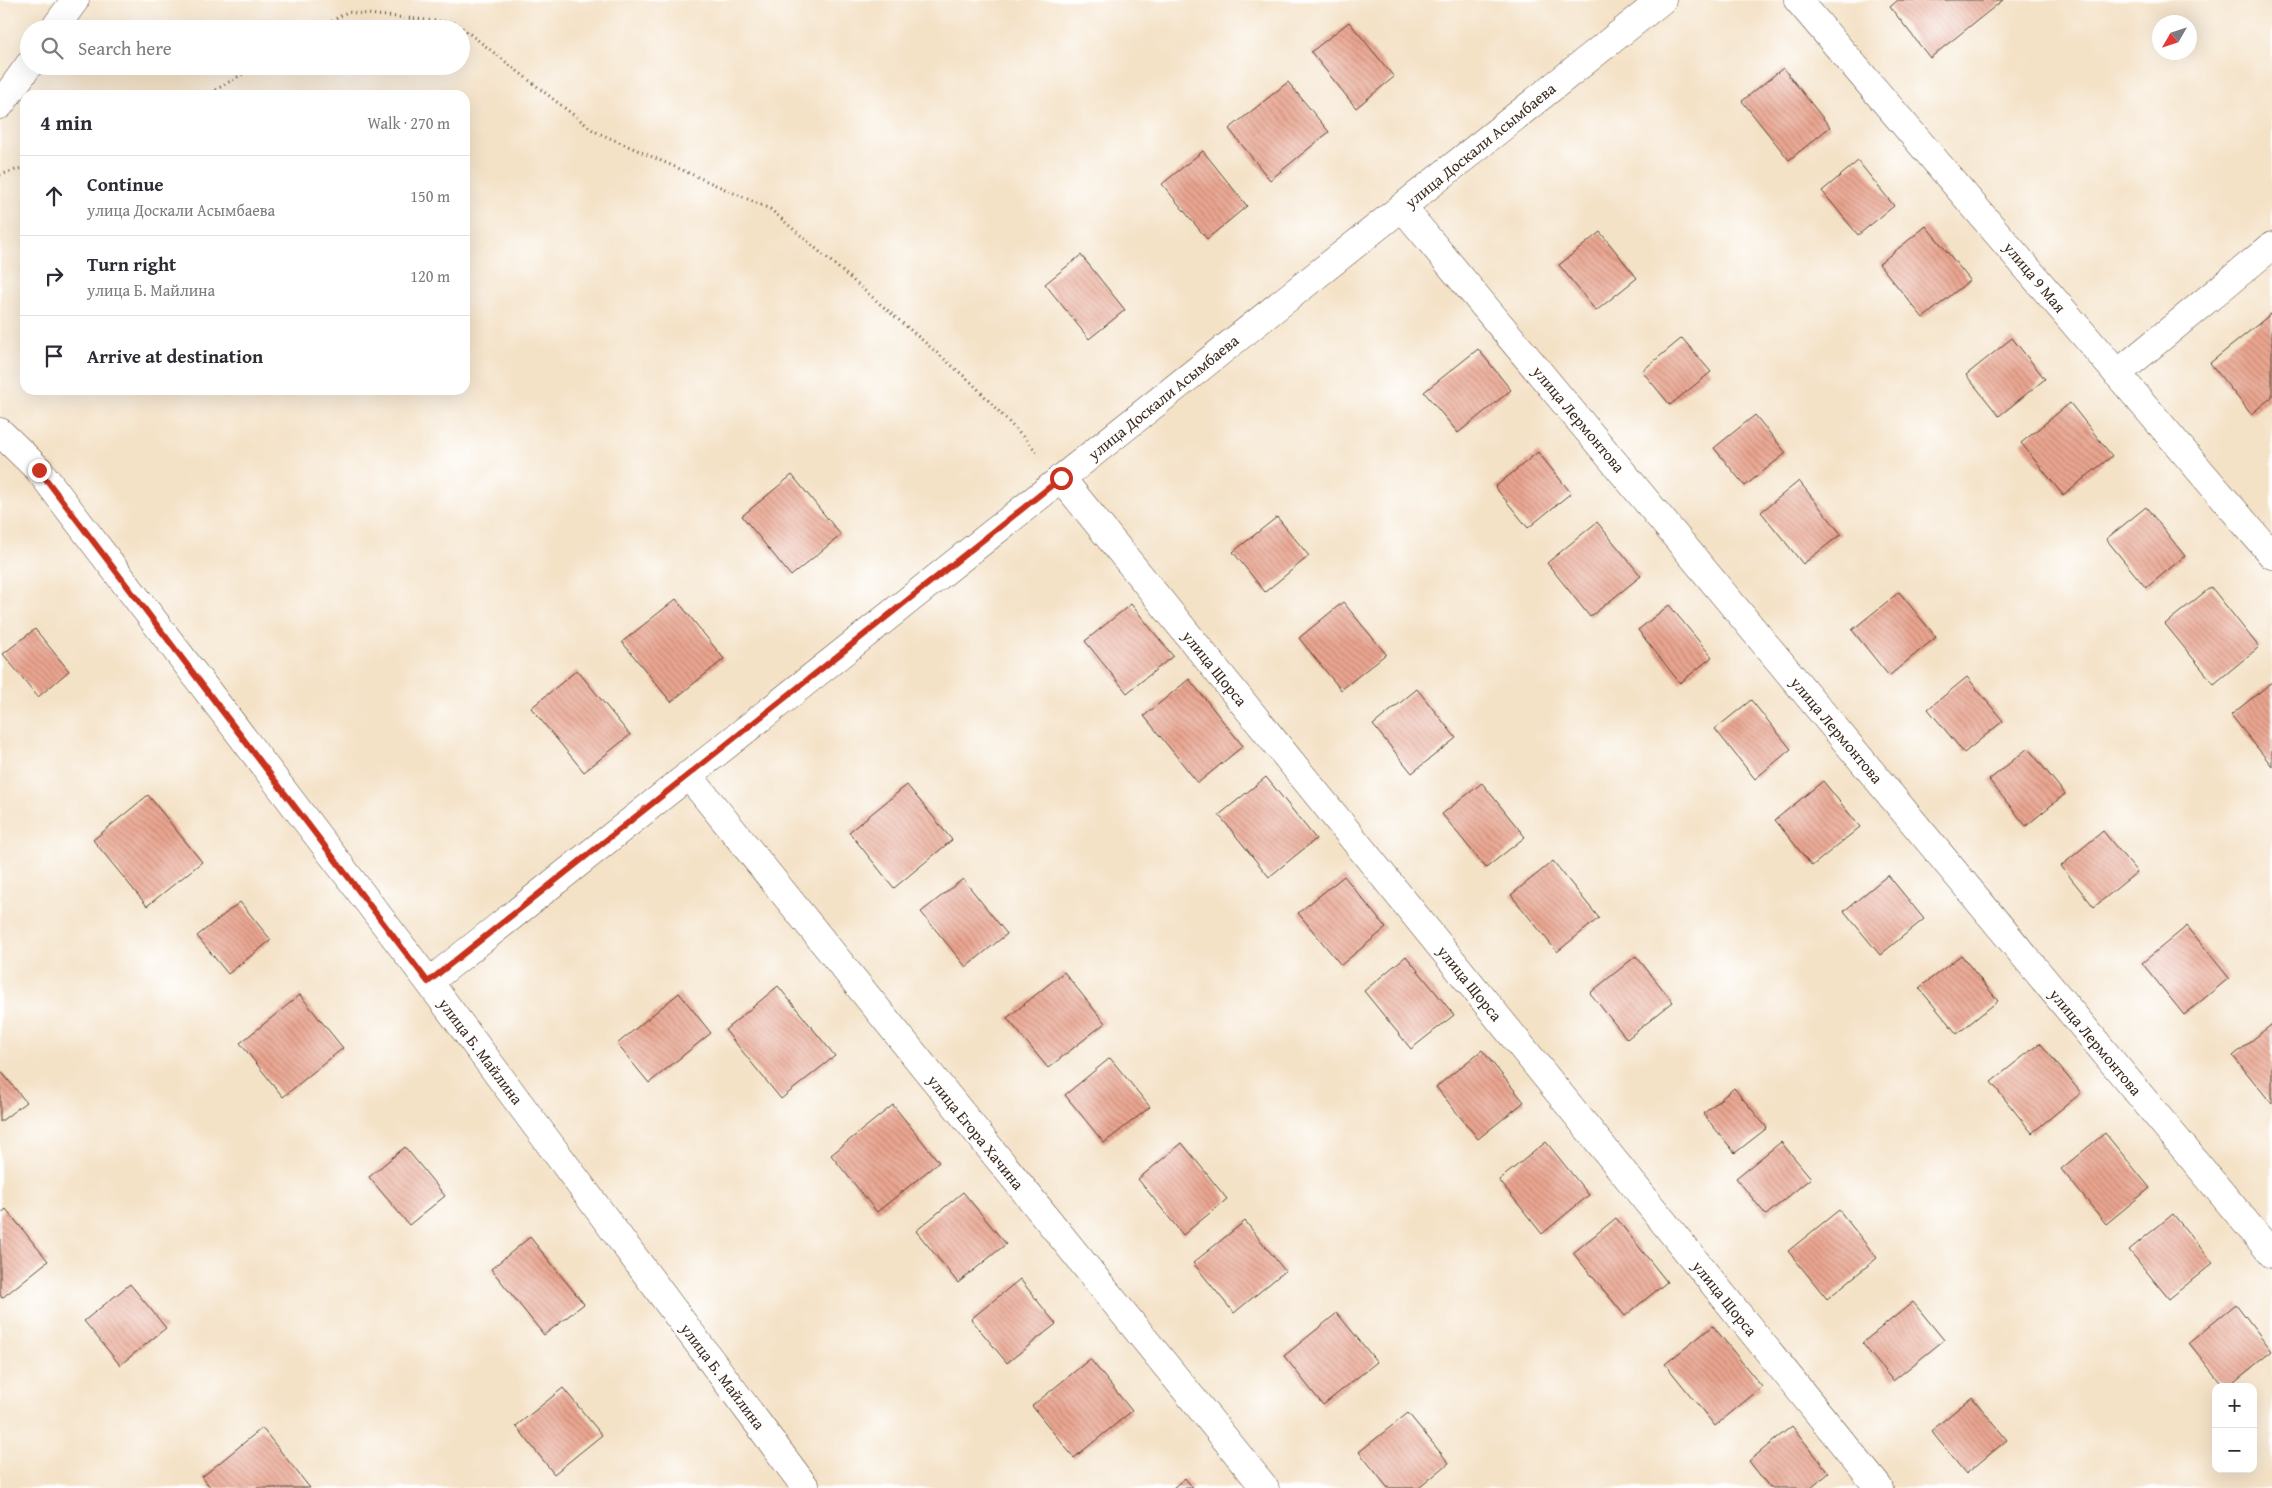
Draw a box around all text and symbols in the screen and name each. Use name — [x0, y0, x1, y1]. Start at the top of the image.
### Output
north arrow — [2152, 15, 2197, 60]
search box — [20, 20, 470, 75]
icon: search — [38, 34, 66, 62]
text: Search here — [78, 34, 172, 62]
street label: улица Доскали Асымбаева — [1399, 76, 1561, 214]
text: 4 min — [40, 107, 92, 138]
text: Walk · 270 m — [367, 111, 450, 135]
text: Continue — [87, 170, 164, 198]
icon: ahead — [40, 182, 68, 210]
text: 150 m — [410, 184, 450, 208]
text: улица Доскали Асымбаева — [87, 198, 275, 222]
street label: улица 9 Мая — [1997, 235, 2072, 318]
text: Turn right — [87, 250, 176, 278]
icon: right — [40, 262, 68, 290]
text: 120 m — [410, 264, 450, 288]
text: улица Б. Майлина — [87, 278, 215, 302]
street label: улица Доскали Асымбаева — [1082, 328, 1244, 466]
icon: arrive — [40, 342, 68, 370]
text: Arrive at destination — [87, 342, 263, 370]
street label: улица Лермонтова — [1526, 360, 1631, 478]
route end — [28, 459, 51, 482]
route start — [1050, 467, 1073, 490]
street label: улица Щорса — [1176, 624, 1253, 711]
street label: улица Лермонтова — [1784, 671, 1889, 789]
street label: улица Щорса — [1431, 939, 1508, 1026]
street label: улица Лермонтова — [2043, 983, 2148, 1101]
street label: улица Б. Майлина — [432, 992, 529, 1110]
street label: улица Егора Хачина — [921, 1068, 1030, 1195]
street label: улица Щорса — [1686, 1254, 1763, 1341]
street label: улица Б. Майлина — [674, 1317, 771, 1435]
map controls — [2212, 1383, 2257, 1473]
button: + — [2212, 1383, 2257, 1428]
button: − — [2212, 1428, 2257, 1473]

